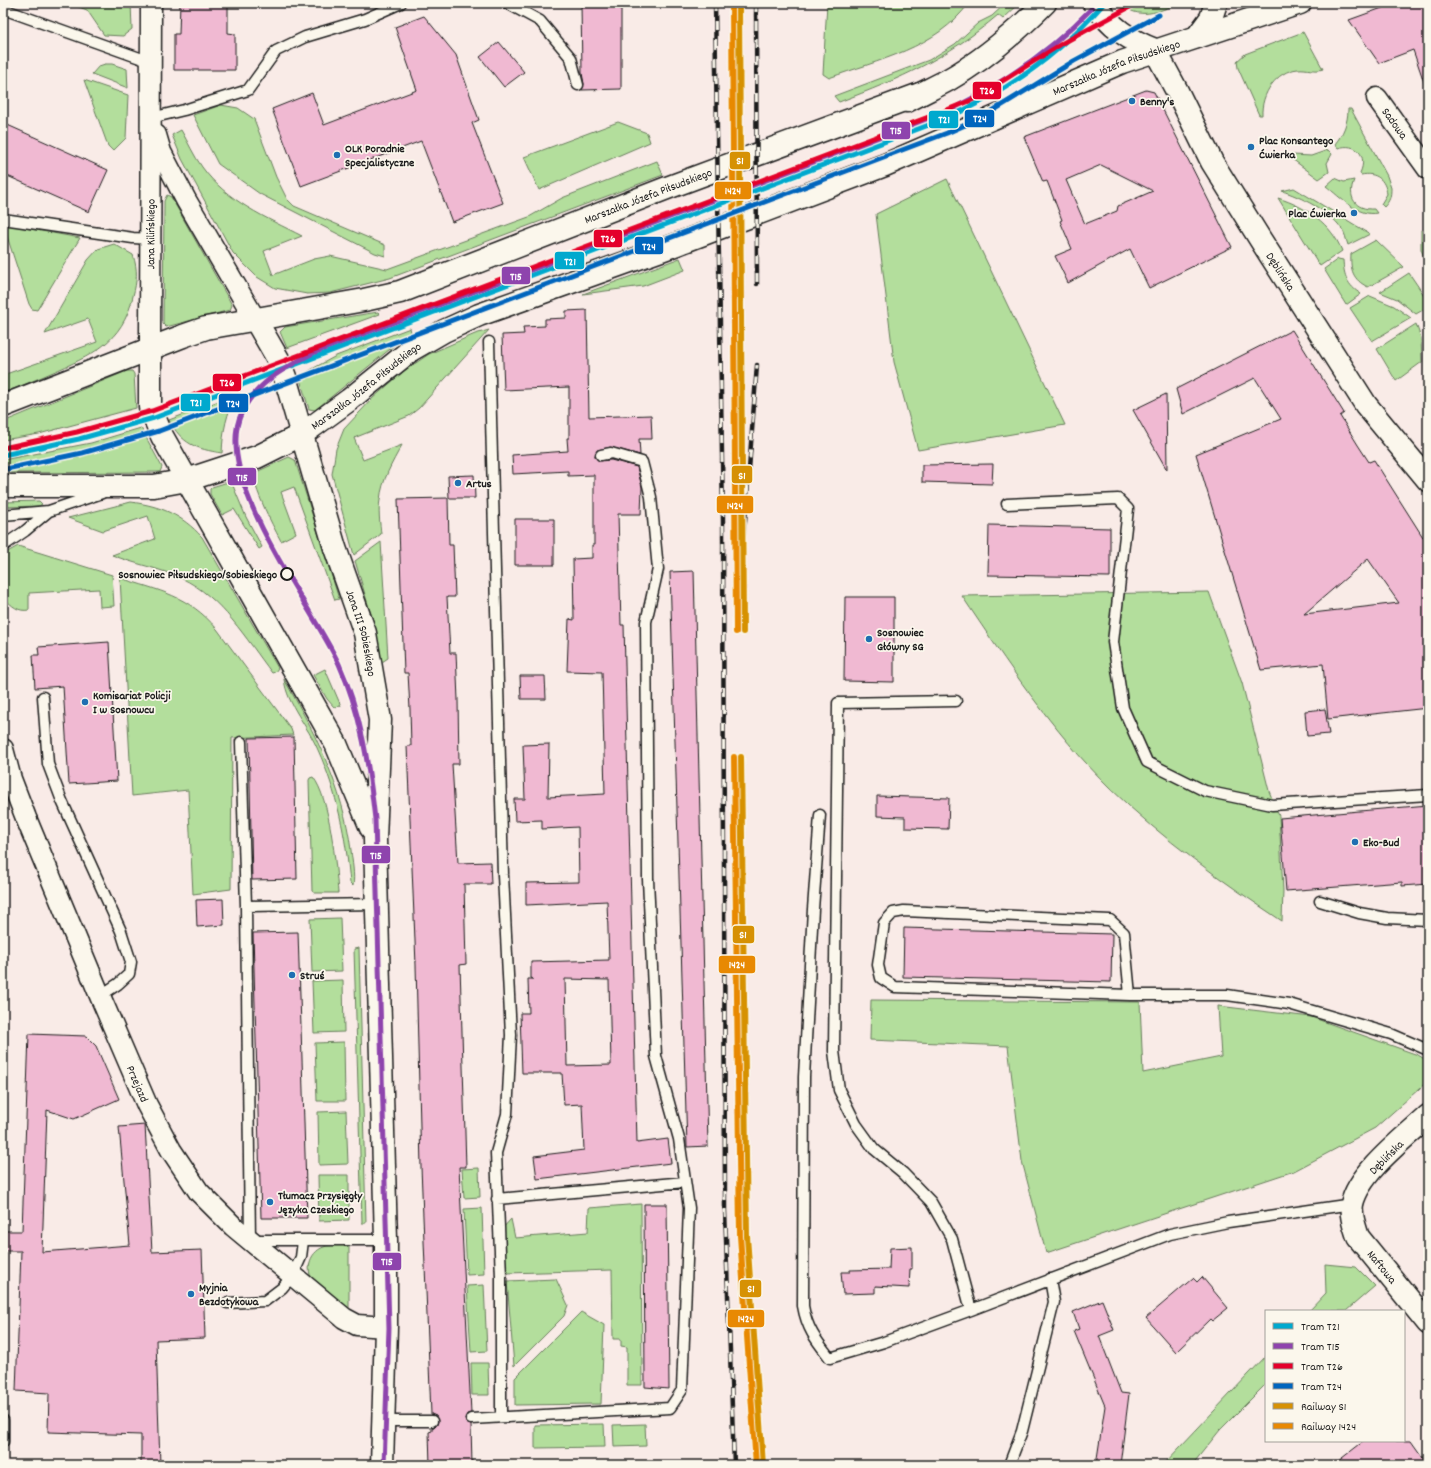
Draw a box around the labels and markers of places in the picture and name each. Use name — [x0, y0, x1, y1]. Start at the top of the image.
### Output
place label: Benny's — [1140, 94, 1174, 111]
marker: Benny's — [1127, 96, 1137, 106]
place label: Plac Konsantego Ćwierka — [1259, 133, 1334, 164]
place label: OLK Poradnie Specjalistyczne — [345, 141, 415, 172]
marker: Plac Konsantego Ćwierka — [1246, 142, 1256, 152]
marker: OLK Poradnie Specjalistyczne — [332, 150, 342, 160]
place label: Plac Ćwierka — [1288, 206, 1347, 223]
marker: Plac Ćwierka — [1349, 208, 1359, 218]
place label: Artus — [466, 476, 492, 493]
marker: Artus — [453, 478, 463, 488]
place label: Sosnowiec Piłsudskiego/Sobieskiego — [118, 567, 278, 584]
marker: Sosnowiec Piłsudskiego/Sobieskiego — [280, 567, 294, 581]
place label: Sosnowiec Główny SG — [877, 625, 924, 656]
marker: Sosnowiec Główny SG — [864, 634, 874, 644]
place label: Komisariat Policji I w Sosnowcu — [93, 688, 171, 719]
marker: Komisariat Policji I w Sosnowcu — [80, 697, 90, 707]
place label: Eko-Bud — [1363, 835, 1400, 852]
marker: Eko-Bud — [1350, 837, 1360, 847]
place label: Struś — [300, 968, 325, 985]
marker: Struś — [287, 970, 297, 980]
place label: Tłumacz Przysięgły Języka Czeskiego — [278, 1188, 363, 1219]
marker: Tłumacz Przysięgły Języka Czeskiego — [265, 1197, 275, 1207]
place label: Myjnia Bezdotykowa — [199, 1280, 260, 1311]
marker: Myjnia Bezdotykowa — [186, 1289, 196, 1299]

